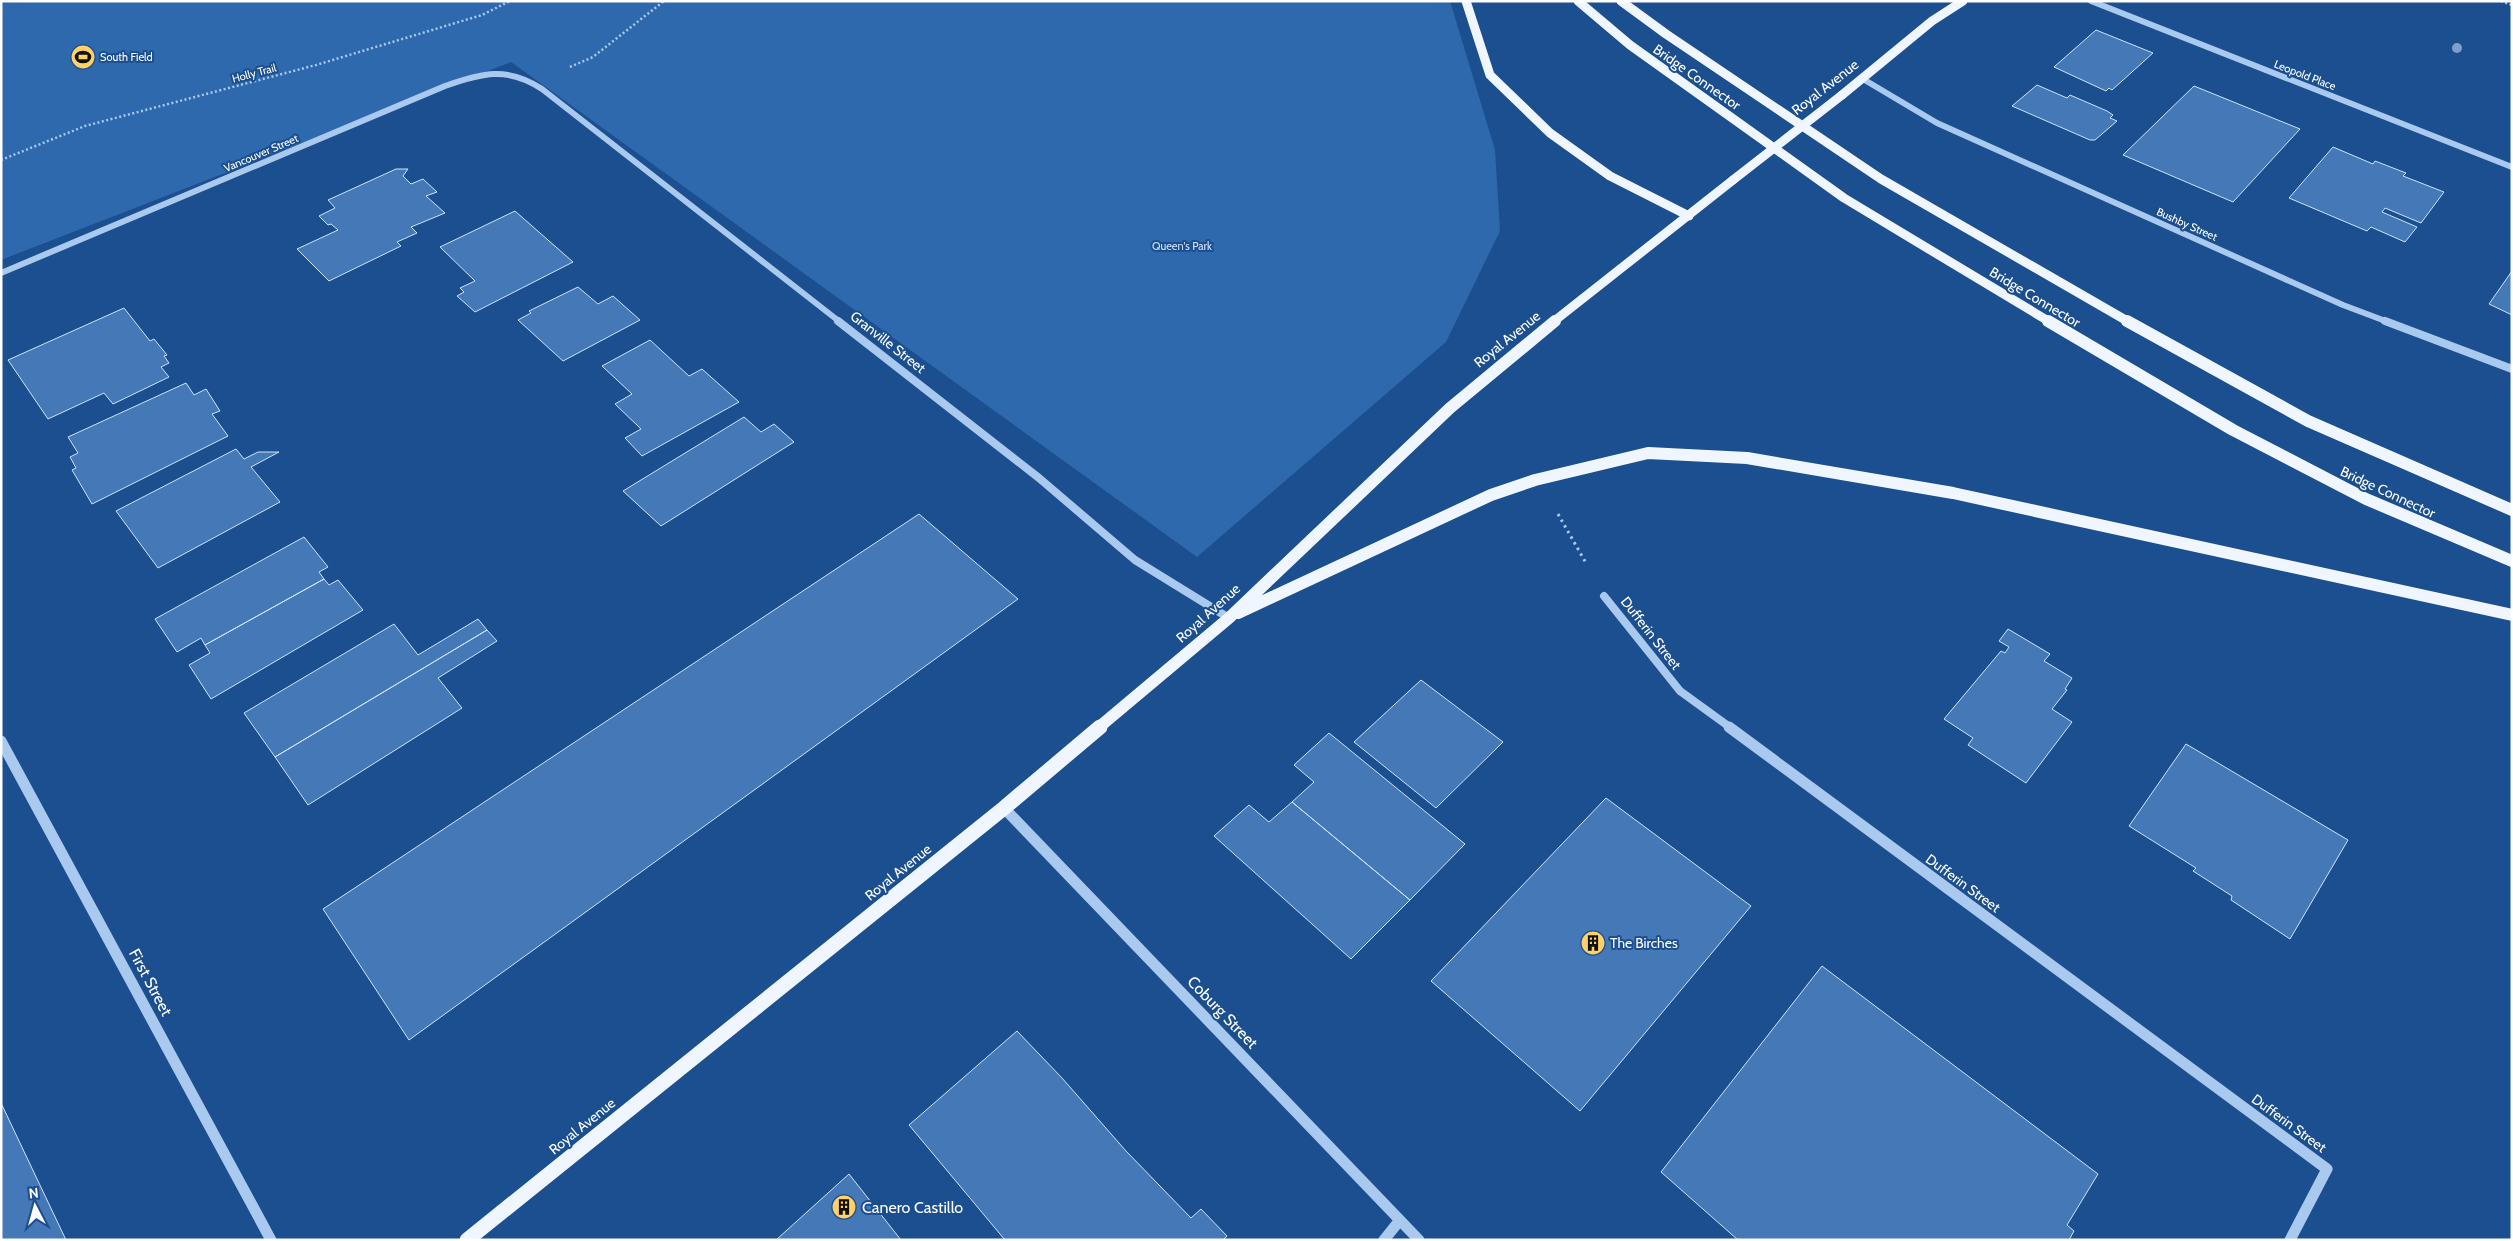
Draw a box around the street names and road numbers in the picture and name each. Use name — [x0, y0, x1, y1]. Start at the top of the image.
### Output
street label: Bridge Connector — [1650, 40, 1745, 114]
street label: Royal Avenue — [1788, 55, 1862, 119]
street label: Leopold Place — [2272, 57, 2338, 93]
street label: Holly Trail — [230, 60, 278, 86]
street label: Vancouver Street — [222, 131, 301, 175]
street label: Bushby Street — [2154, 204, 2220, 244]
street label: Bridge Connector — [1986, 263, 2084, 331]
street label: Granville Street — [847, 307, 929, 377]
street label: Royal Avenue — [1470, 307, 1544, 371]
street label: Bridge Connector — [2338, 462, 2439, 522]
street label: Royal Avenue — [1172, 579, 1244, 647]
street label: Dufferin Street — [1617, 593, 1685, 673]
street label: Royal Avenue — [861, 840, 935, 904]
street label: Dufferin Street — [1922, 850, 2004, 916]
street label: First Street — [125, 945, 176, 1020]
street label: Coburg Street — [1183, 972, 1262, 1053]
street label: Dufferin Street — [2248, 1090, 2330, 1156]
street label: Royal Avenue — [545, 1094, 619, 1158]

